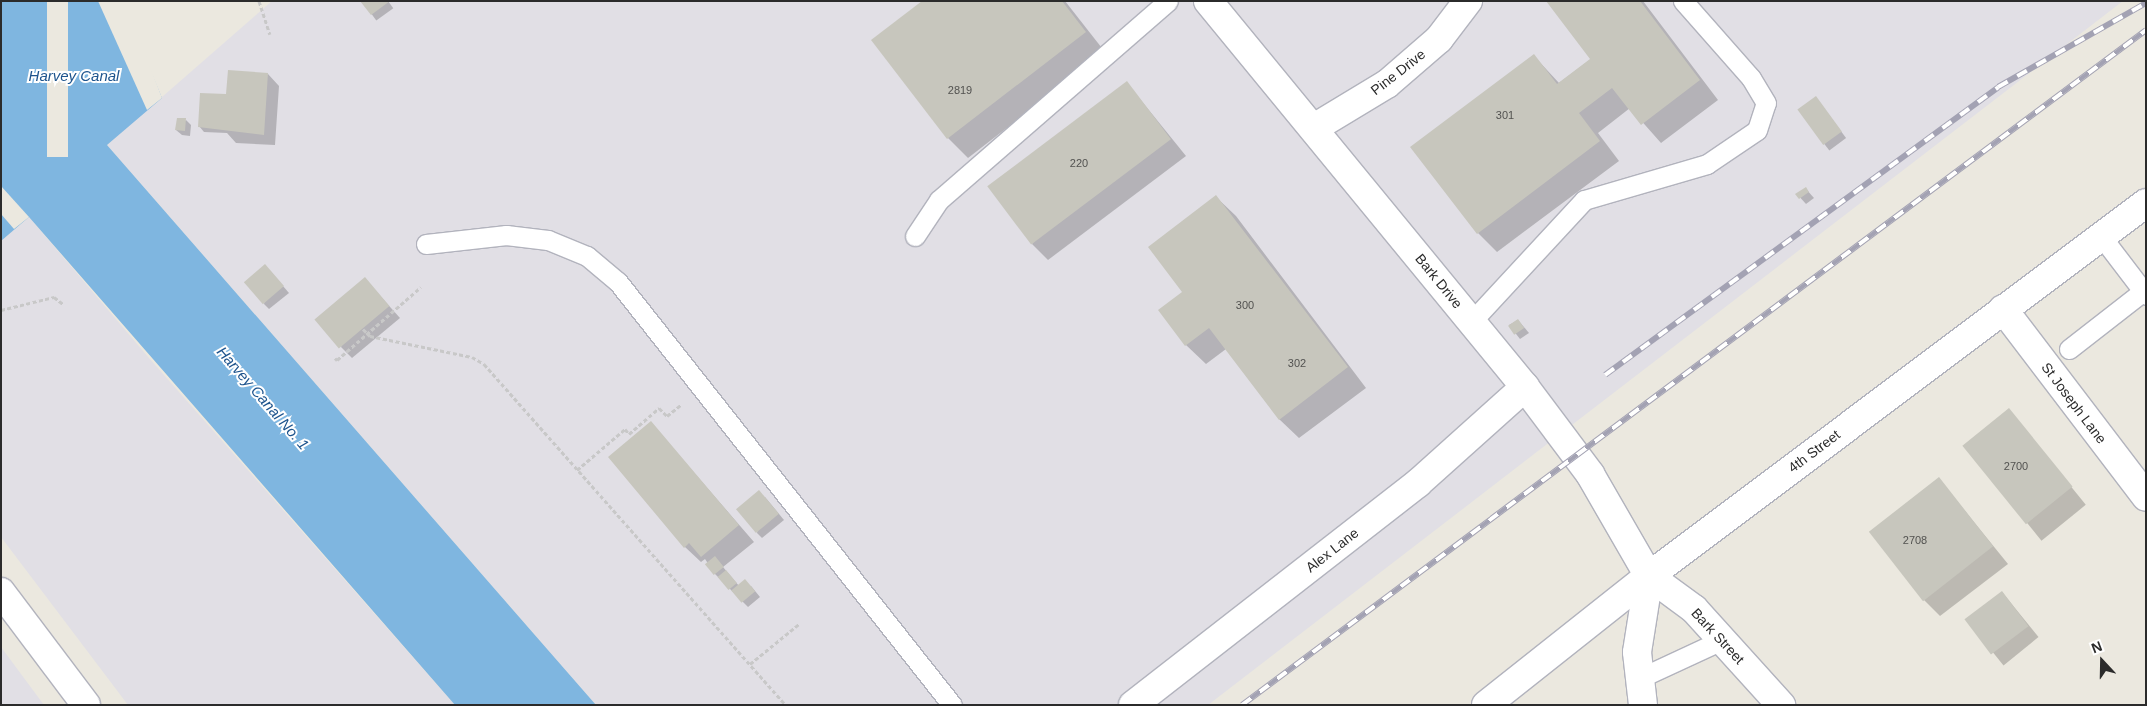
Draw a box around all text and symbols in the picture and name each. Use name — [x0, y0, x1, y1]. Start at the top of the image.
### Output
street label: Pine Drive — [1367, 46, 1429, 98]
water label: Harvey Canal — [29, 67, 119, 85]
house number: 2819 — [948, 83, 972, 97]
house number: 301 — [1496, 108, 1514, 122]
house number: 220 — [1070, 156, 1088, 170]
street label: Bark Drive — [1412, 250, 1466, 312]
house number: 300 — [1236, 298, 1254, 312]
water label: Harvey Canal No. 1 — [213, 343, 313, 453]
house number: 302 — [1288, 356, 1306, 370]
street label: St Joseph Lane — [2038, 359, 2110, 447]
street label: 4th Street — [1785, 426, 1843, 476]
house number: 2700 — [2004, 459, 2028, 473]
street label: Alex Lane — [1302, 524, 1362, 576]
house number: 2708 — [1903, 533, 1927, 547]
street label: Bark Street — [1688, 605, 1748, 667]
north arrow — [2077, 636, 2127, 686]
text: N — [2089, 638, 2104, 656]

